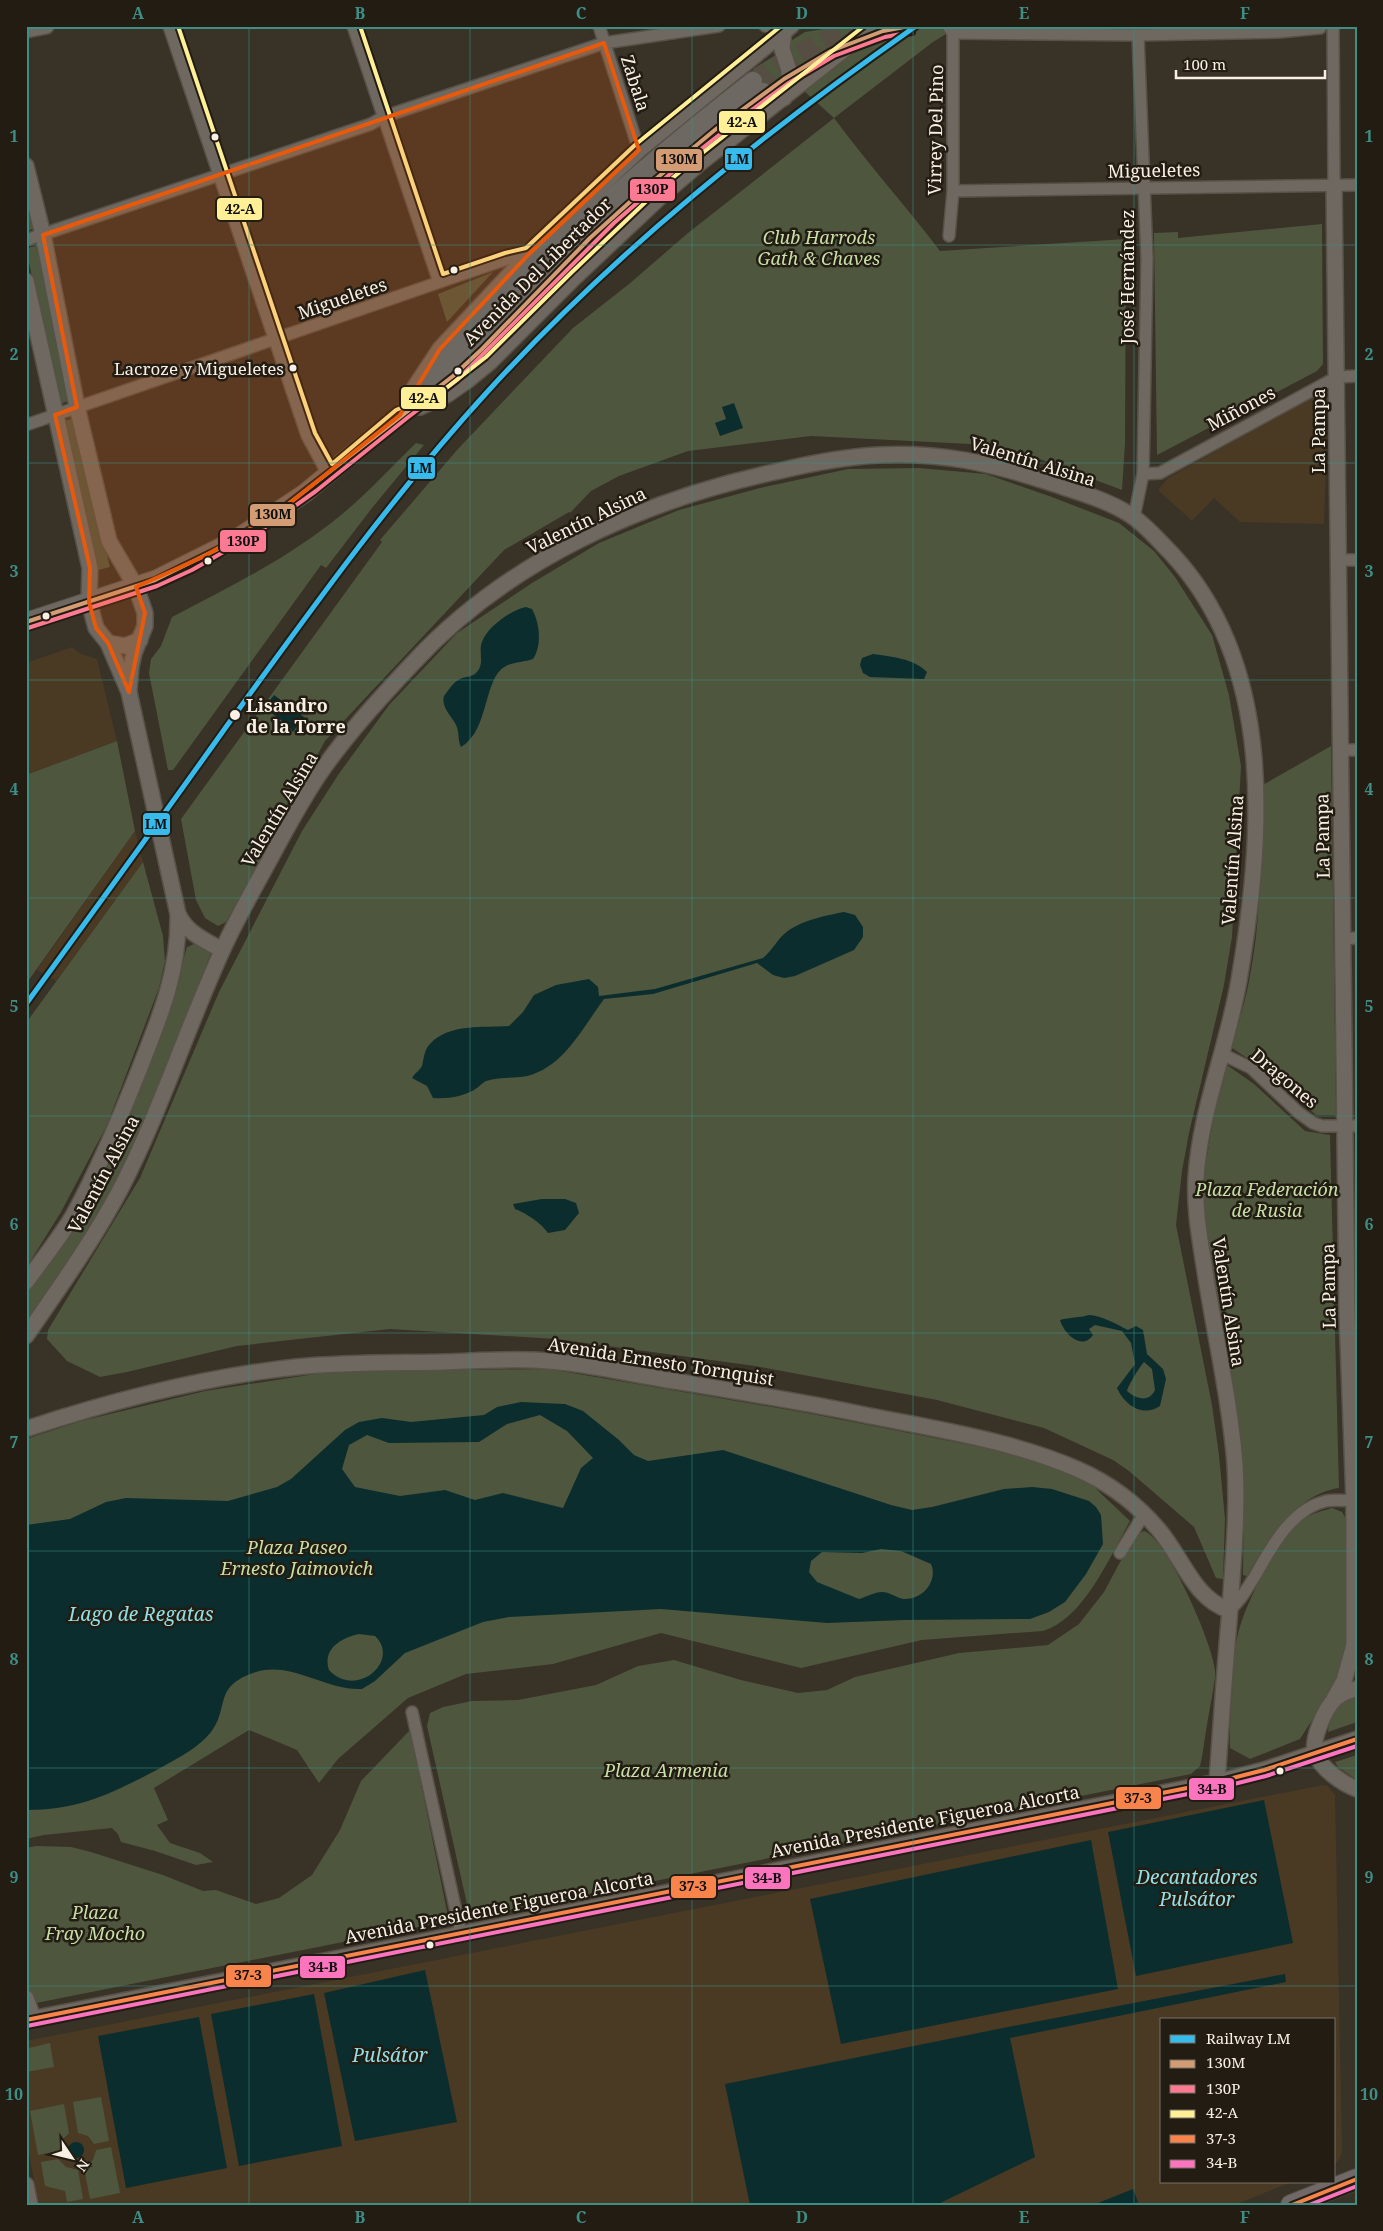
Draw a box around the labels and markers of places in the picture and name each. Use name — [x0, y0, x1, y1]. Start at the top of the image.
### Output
unlabelled marker — [210, 132, 220, 142]
unlabelled marker — [449, 265, 459, 275]
place label: Lacroze y Migueletes — [114, 357, 284, 380]
marker: Lacroze y Migueletes — [288, 363, 298, 373]
unlabelled marker — [453, 366, 463, 376]
unlabelled marker — [203, 556, 213, 566]
unlabelled marker — [41, 611, 51, 621]
place label: Lisandro de la Torre — [246, 693, 346, 738]
marker: Lisandro de la Torre — [228, 708, 242, 722]
unlabelled marker — [1275, 1766, 1285, 1776]
unlabelled marker — [425, 1940, 435, 1950]

